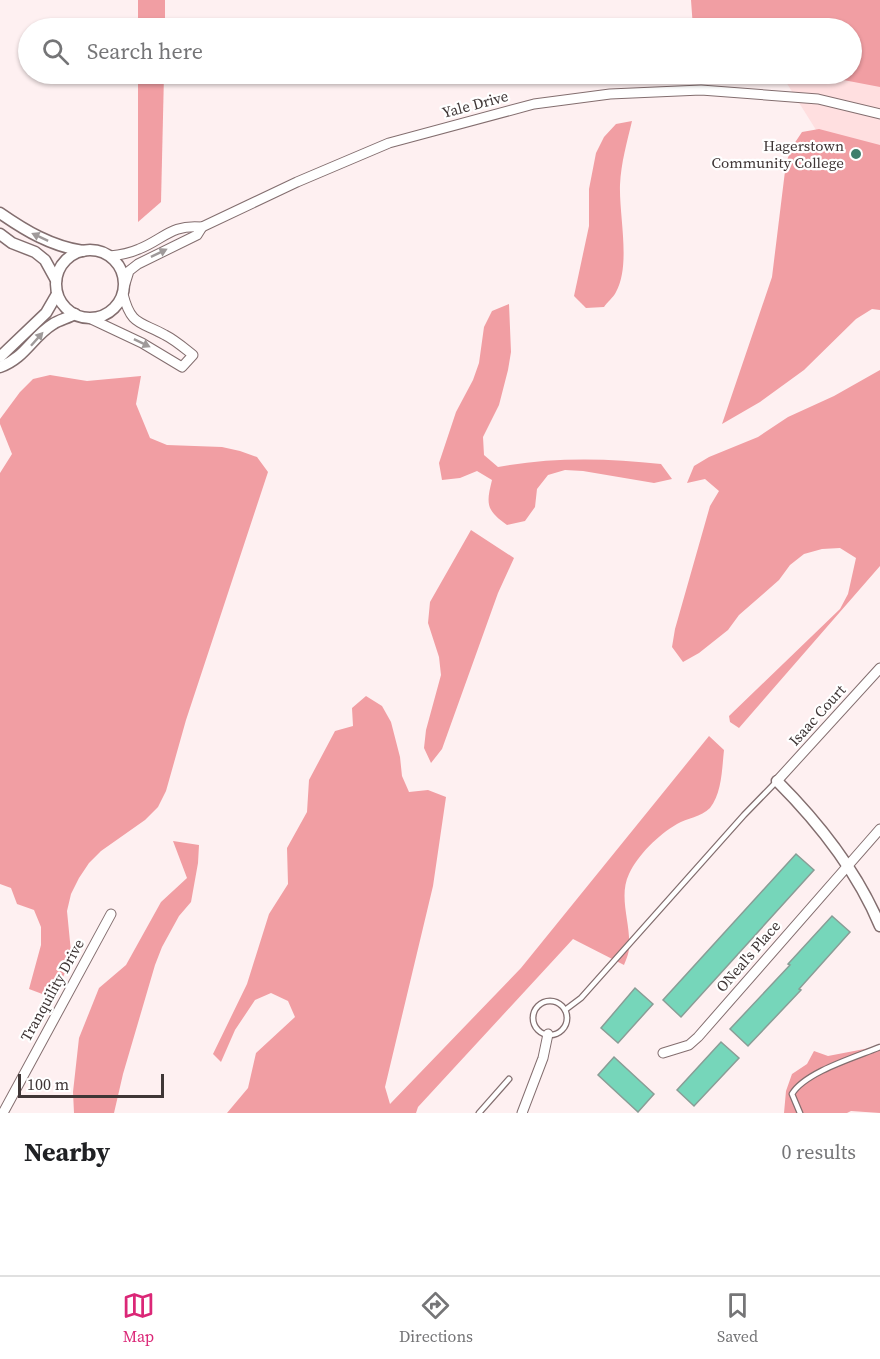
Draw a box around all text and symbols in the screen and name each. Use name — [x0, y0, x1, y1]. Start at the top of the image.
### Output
search box — [18, 18, 862, 84]
icon: search — [39, 35, 72, 68]
text: Search here — [87, 36, 203, 66]
street label: Yale Drive — [440, 85, 511, 123]
place label: Hagerstown Community College — [712, 135, 844, 173]
marker: Hagerstown Community College — [849, 147, 863, 161]
one-way arrow — [31, 233, 48, 242]
one-way arrow — [150, 249, 168, 259]
one-way arrow — [30, 332, 43, 347]
one-way arrow — [133, 339, 150, 348]
street label: Isaac Court — [784, 680, 850, 750]
street label: ONeal's Place — [711, 915, 785, 996]
street label: Tranquility Drive — [15, 935, 89, 1045]
scale bar — [18, 1071, 164, 1098]
text: 100 m — [27, 1073, 69, 1095]
text: Nearby — [24, 1134, 110, 1170]
text: 0 results — [781, 1138, 856, 1166]
tab: Map — [122, 1289, 155, 1347]
tab: Directions — [399, 1289, 473, 1347]
tab: Saved — [717, 1289, 758, 1347]

